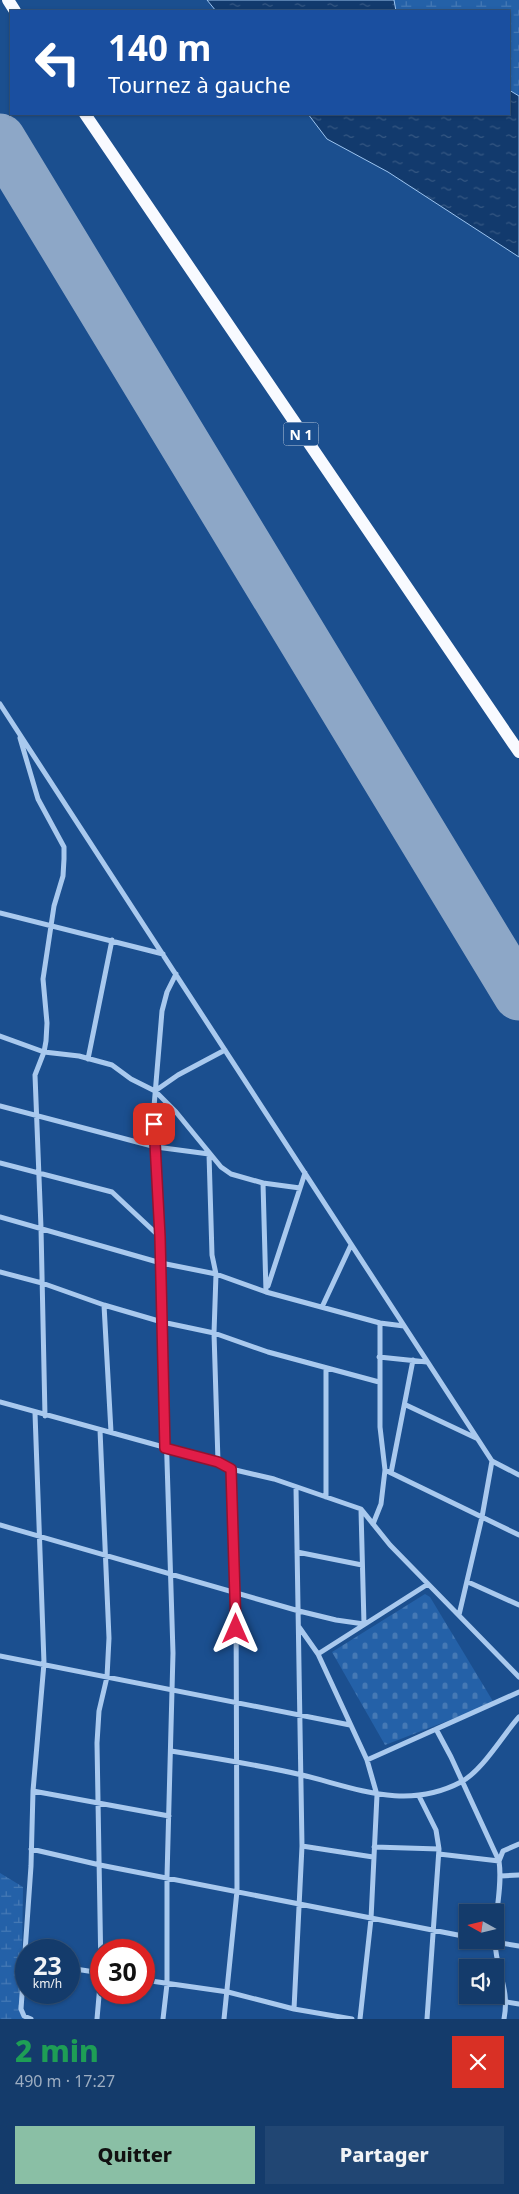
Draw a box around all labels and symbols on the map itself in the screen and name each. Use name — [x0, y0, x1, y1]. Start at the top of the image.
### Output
road number: N 1 — [284, 422, 318, 446]
pin — [133, 1103, 175, 1145]
position arrow — [209, 1602, 261, 1654]
north arrow — [459, 1904, 504, 1949]
speed limit sign: 30 — [90, 1939, 155, 2004]

